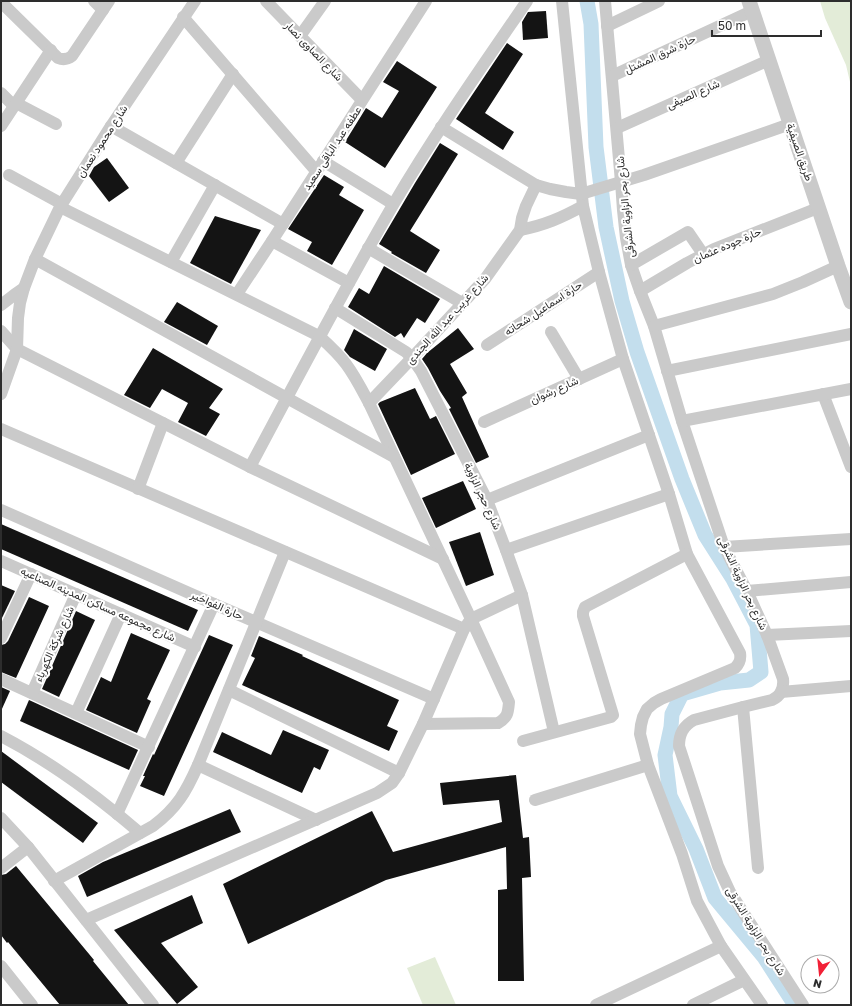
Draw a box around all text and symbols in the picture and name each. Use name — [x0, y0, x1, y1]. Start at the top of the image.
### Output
scale bar — [712, 12, 821, 38]
street label: شارع الصاوى نصار — [281, 18, 346, 85]
text: 50 m — [718, 18, 746, 33]
street label: حارة شرق المشتل — [622, 31, 698, 77]
street label: شارع الصيفى — [664, 76, 722, 113]
street label: شارع محمود نعمان — [73, 102, 132, 180]
street label: عطفه عبد الباقى سعيد — [300, 103, 365, 193]
street label: طريق الصيفية — [784, 121, 816, 183]
street label: شارع بحر الزاوية الشرقى — [613, 155, 638, 258]
street label: حارة جوده عثمان — [691, 224, 763, 266]
street label: شارع غريب عبد الله الجندى — [403, 271, 492, 368]
street label: حارة اسماعيل شحاته — [501, 278, 585, 338]
street label: شارع رشوان — [528, 373, 581, 408]
street label: شارع حجر الزاوية — [460, 460, 505, 533]
street label: شارع بحر الزاوية الشرقى — [714, 534, 771, 633]
street label: شارع مجموعه مساكن المدينه الصناعيه — [18, 563, 178, 646]
street label: حارة الفواخير — [188, 587, 245, 623]
street label: شارع شركة الكهرباء — [31, 604, 78, 684]
street label: شارع بحر الزاوية الشرقى — [722, 884, 789, 979]
north arrow — [800, 954, 840, 994]
text: N — [812, 977, 823, 992]

